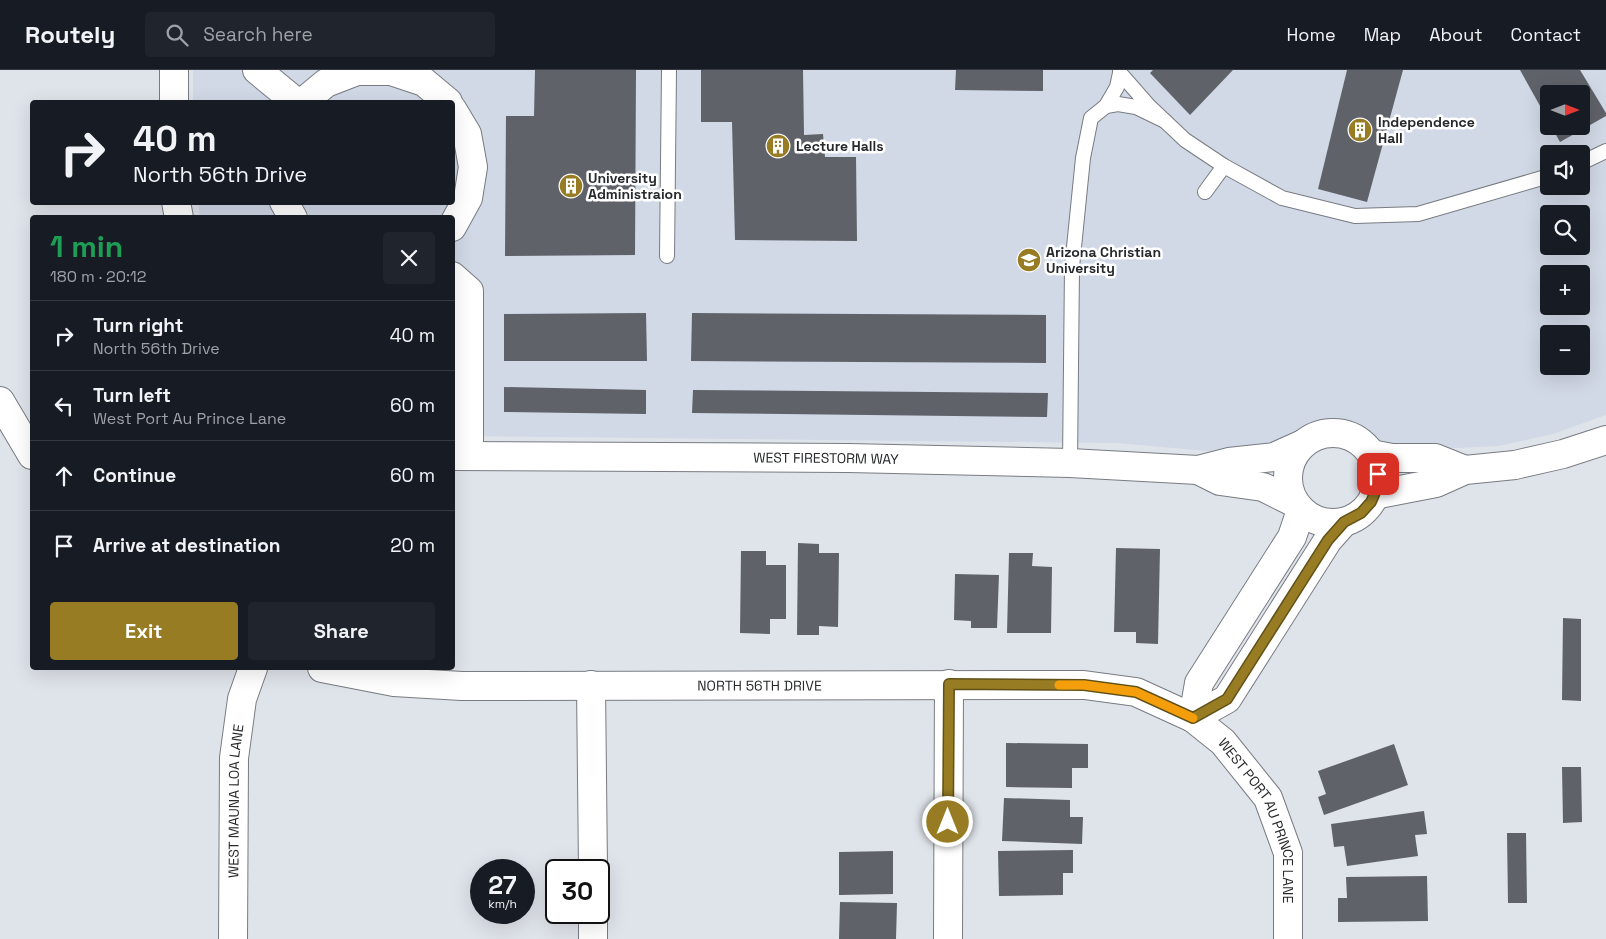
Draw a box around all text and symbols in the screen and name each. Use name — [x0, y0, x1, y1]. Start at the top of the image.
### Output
search box — [145, 12, 495, 57]
text: Routely — [25, 19, 115, 50]
icon: search — [163, 21, 191, 49]
text: Search here — [203, 22, 313, 47]
text: Home — [1287, 23, 1336, 46]
text: Map — [1364, 23, 1401, 46]
text: About — [1429, 23, 1483, 46]
text: Contact — [1511, 23, 1581, 46]
north arrow — [1540, 85, 1590, 135]
map controls — [1540, 85, 1590, 375]
place label: Independence Hall — [1378, 113, 1475, 147]
text: 40 m — [133, 117, 217, 161]
building icon: Independence Hall — [1347, 117, 1373, 143]
icon: right — [50, 120, 115, 185]
building icon: Lecture Halls — [765, 133, 791, 159]
place label: Lecture Halls — [796, 137, 884, 155]
button: sound — [1540, 145, 1590, 195]
text: North 56th Drive — [133, 160, 307, 188]
place label: University Administraion — [588, 169, 682, 203]
building icon: University Administraion — [558, 173, 584, 199]
button: search — [1540, 205, 1590, 255]
text: 1 min — [50, 227, 123, 266]
button: close — [383, 232, 435, 284]
place label: Arizona Christian University — [1046, 243, 1161, 277]
school or university icon: Arizona Christian University — [1016, 247, 1042, 273]
button: + — [1540, 265, 1590, 315]
text: 180 m · 20:12 — [50, 266, 146, 287]
text: Turn right — [93, 313, 183, 338]
icon: right — [50, 322, 78, 350]
text: 40 m — [390, 323, 435, 348]
button: − — [1540, 325, 1590, 375]
text: North 56th Drive — [93, 338, 220, 359]
text: Turn left — [93, 383, 171, 408]
icon: left — [50, 392, 78, 420]
text: 60 m — [390, 393, 435, 418]
text: West Port Au Prince Lane — [93, 408, 286, 429]
street label: WEST FIRESTORM WAY — [753, 449, 899, 468]
pin — [1357, 453, 1399, 495]
icon: arrive — [1364, 460, 1392, 488]
icon: ahead — [50, 462, 78, 490]
text: Continue — [93, 463, 176, 488]
text: 60 m — [390, 463, 435, 488]
icon: arrive — [50, 532, 78, 560]
text: Arrive at destination — [93, 533, 281, 558]
text: 20 m — [390, 533, 435, 558]
button: Exit — [50, 602, 238, 660]
button: Share — [248, 602, 435, 660]
street label: NORTH 56TH DRIVE — [697, 676, 822, 695]
street label: WEST MAUNA LOA LANE — [224, 723, 247, 878]
street label: WEST PORT AU PRINCE LANE — [1214, 734, 1297, 903]
position arrow — [921, 795, 973, 847]
speed limit sign: 30 — [545, 859, 610, 924]
text: 27 — [488, 869, 517, 901]
text: km/h — [488, 896, 517, 912]

